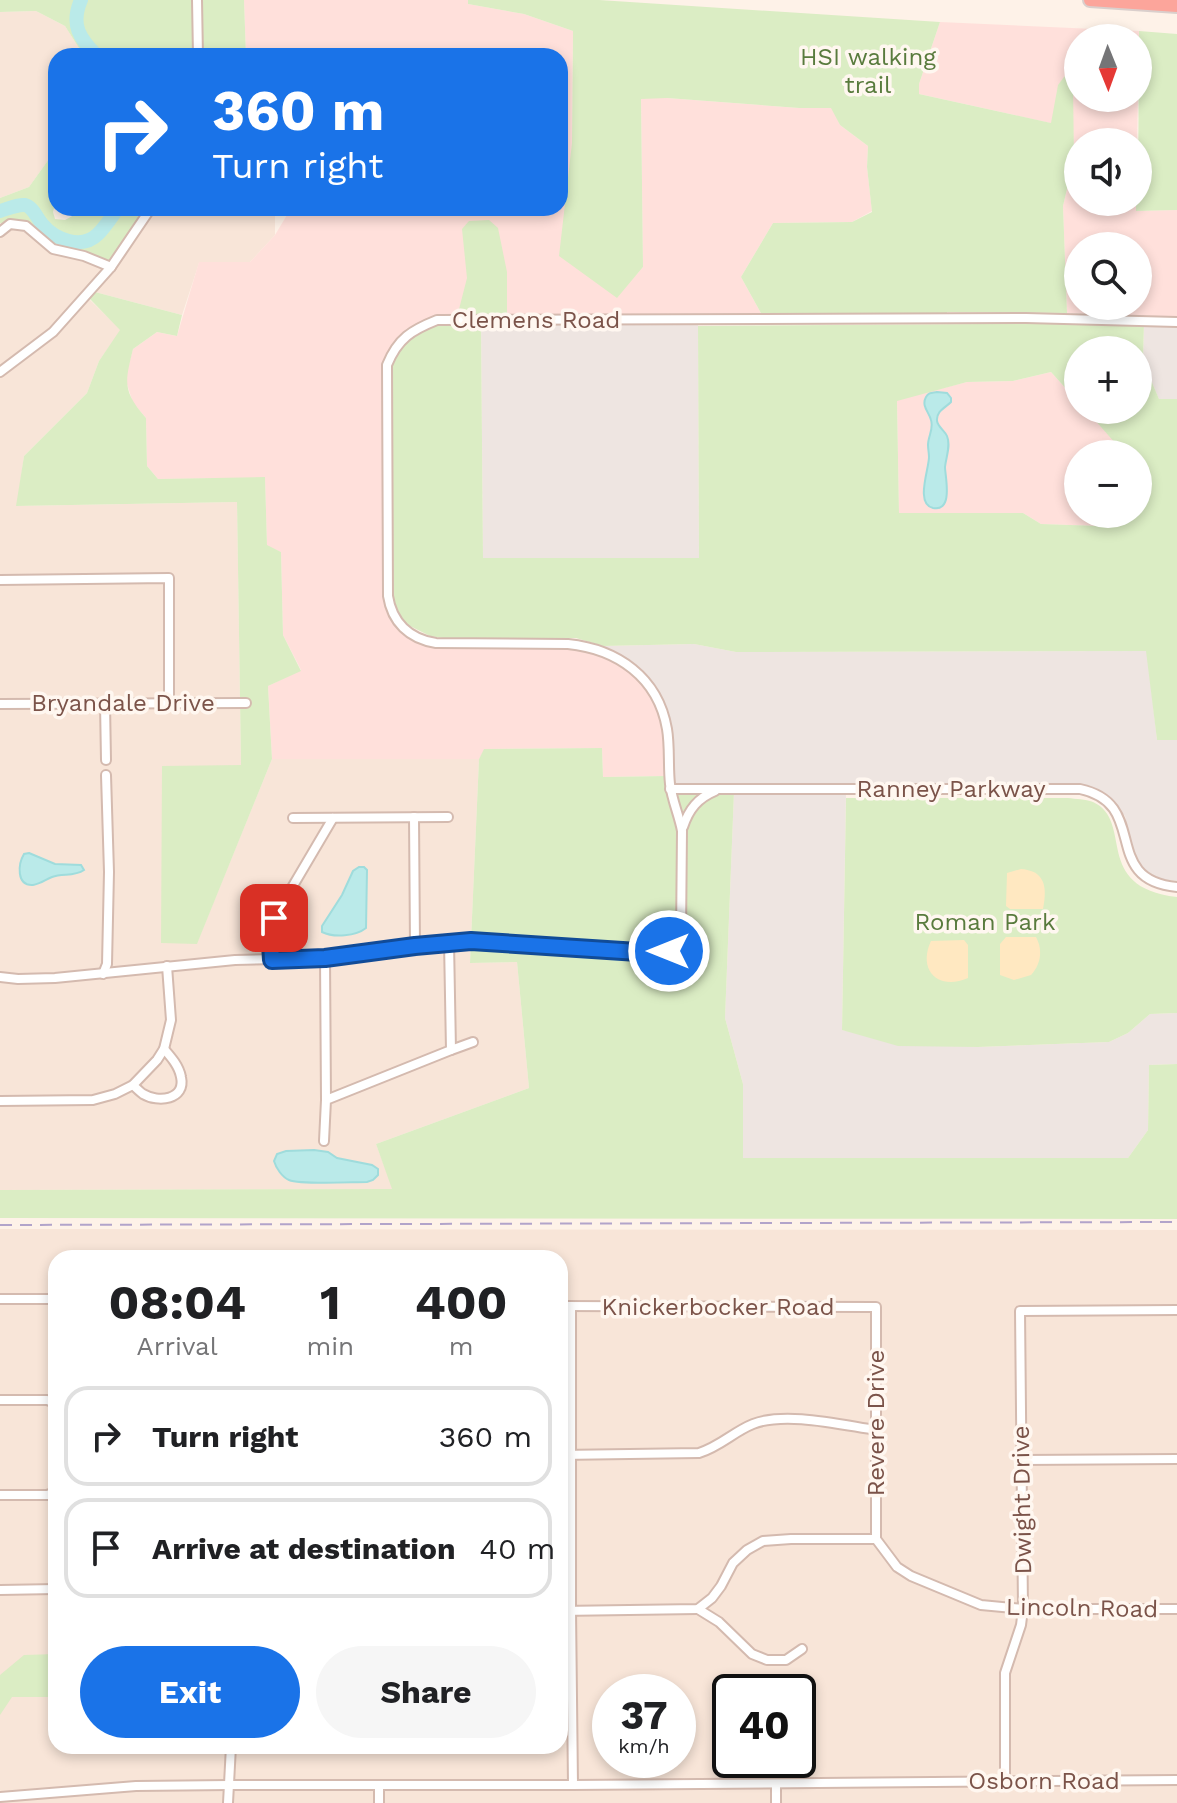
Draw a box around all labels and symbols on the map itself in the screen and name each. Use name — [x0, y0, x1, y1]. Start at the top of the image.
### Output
north arrow — [1064, 24, 1152, 112]
park label: HSI walking trail — [800, 43, 936, 99]
street label: Clemens Road — [452, 306, 620, 334]
street label: Bryandale Drive — [31, 689, 215, 717]
street label: Ranney Parkway — [856, 775, 1046, 803]
pin — [240, 884, 308, 952]
park label: Roman Park — [914, 908, 1056, 936]
position arrow — [627, 909, 711, 993]
street label: Knickerbocker Road — [601, 1293, 835, 1321]
street label: Revere Drive — [862, 1350, 890, 1496]
street label: Dwight Drive — [1007, 1425, 1037, 1575]
street label: Lincoln Road — [1006, 1593, 1158, 1623]
speed limit sign: 40 — [712, 1674, 816, 1778]
street label: Osborn Road — [968, 1767, 1120, 1795]

